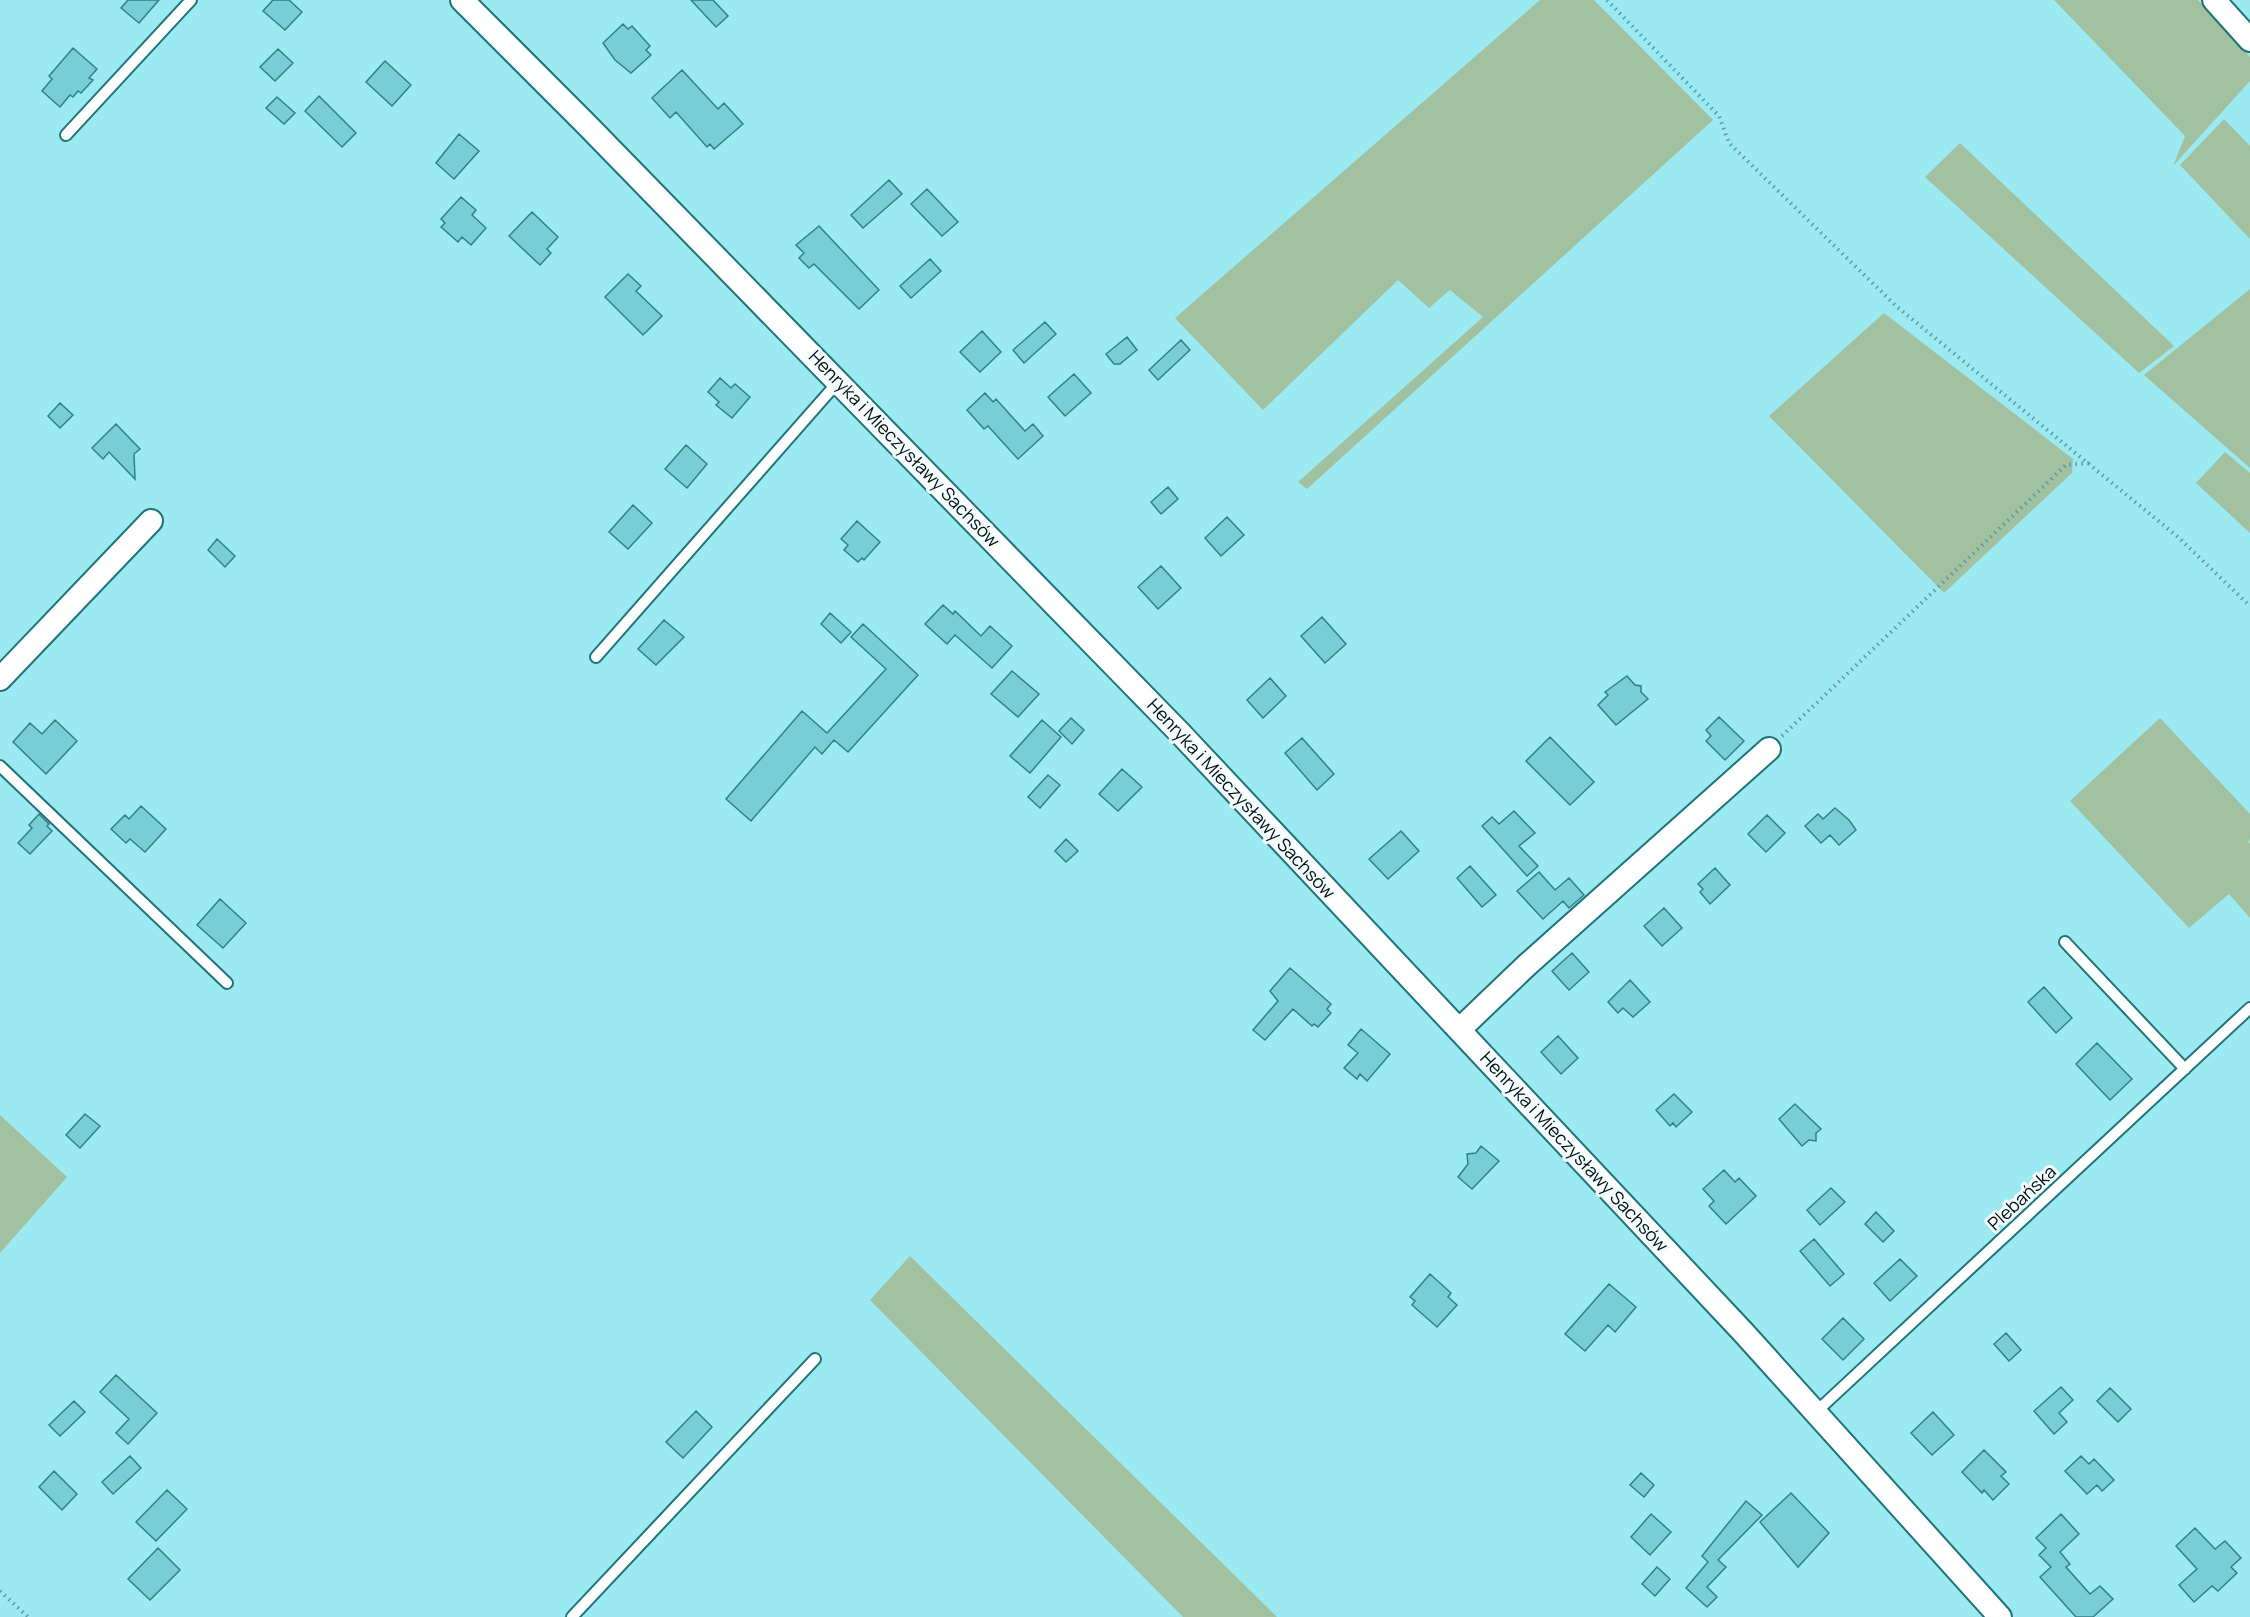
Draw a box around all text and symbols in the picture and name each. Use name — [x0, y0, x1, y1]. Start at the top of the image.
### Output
street label: Henryka i Mieczysławy Sachsów — [804, 344, 1006, 552]
street label: Henryka i Mieczysławy Sachsów — [1142, 693, 1341, 904]
street label: Henryka i Mieczysławy Sachsów — [1475, 1046, 1674, 1257]
street label: Plebańska — [1982, 1159, 2061, 1235]

